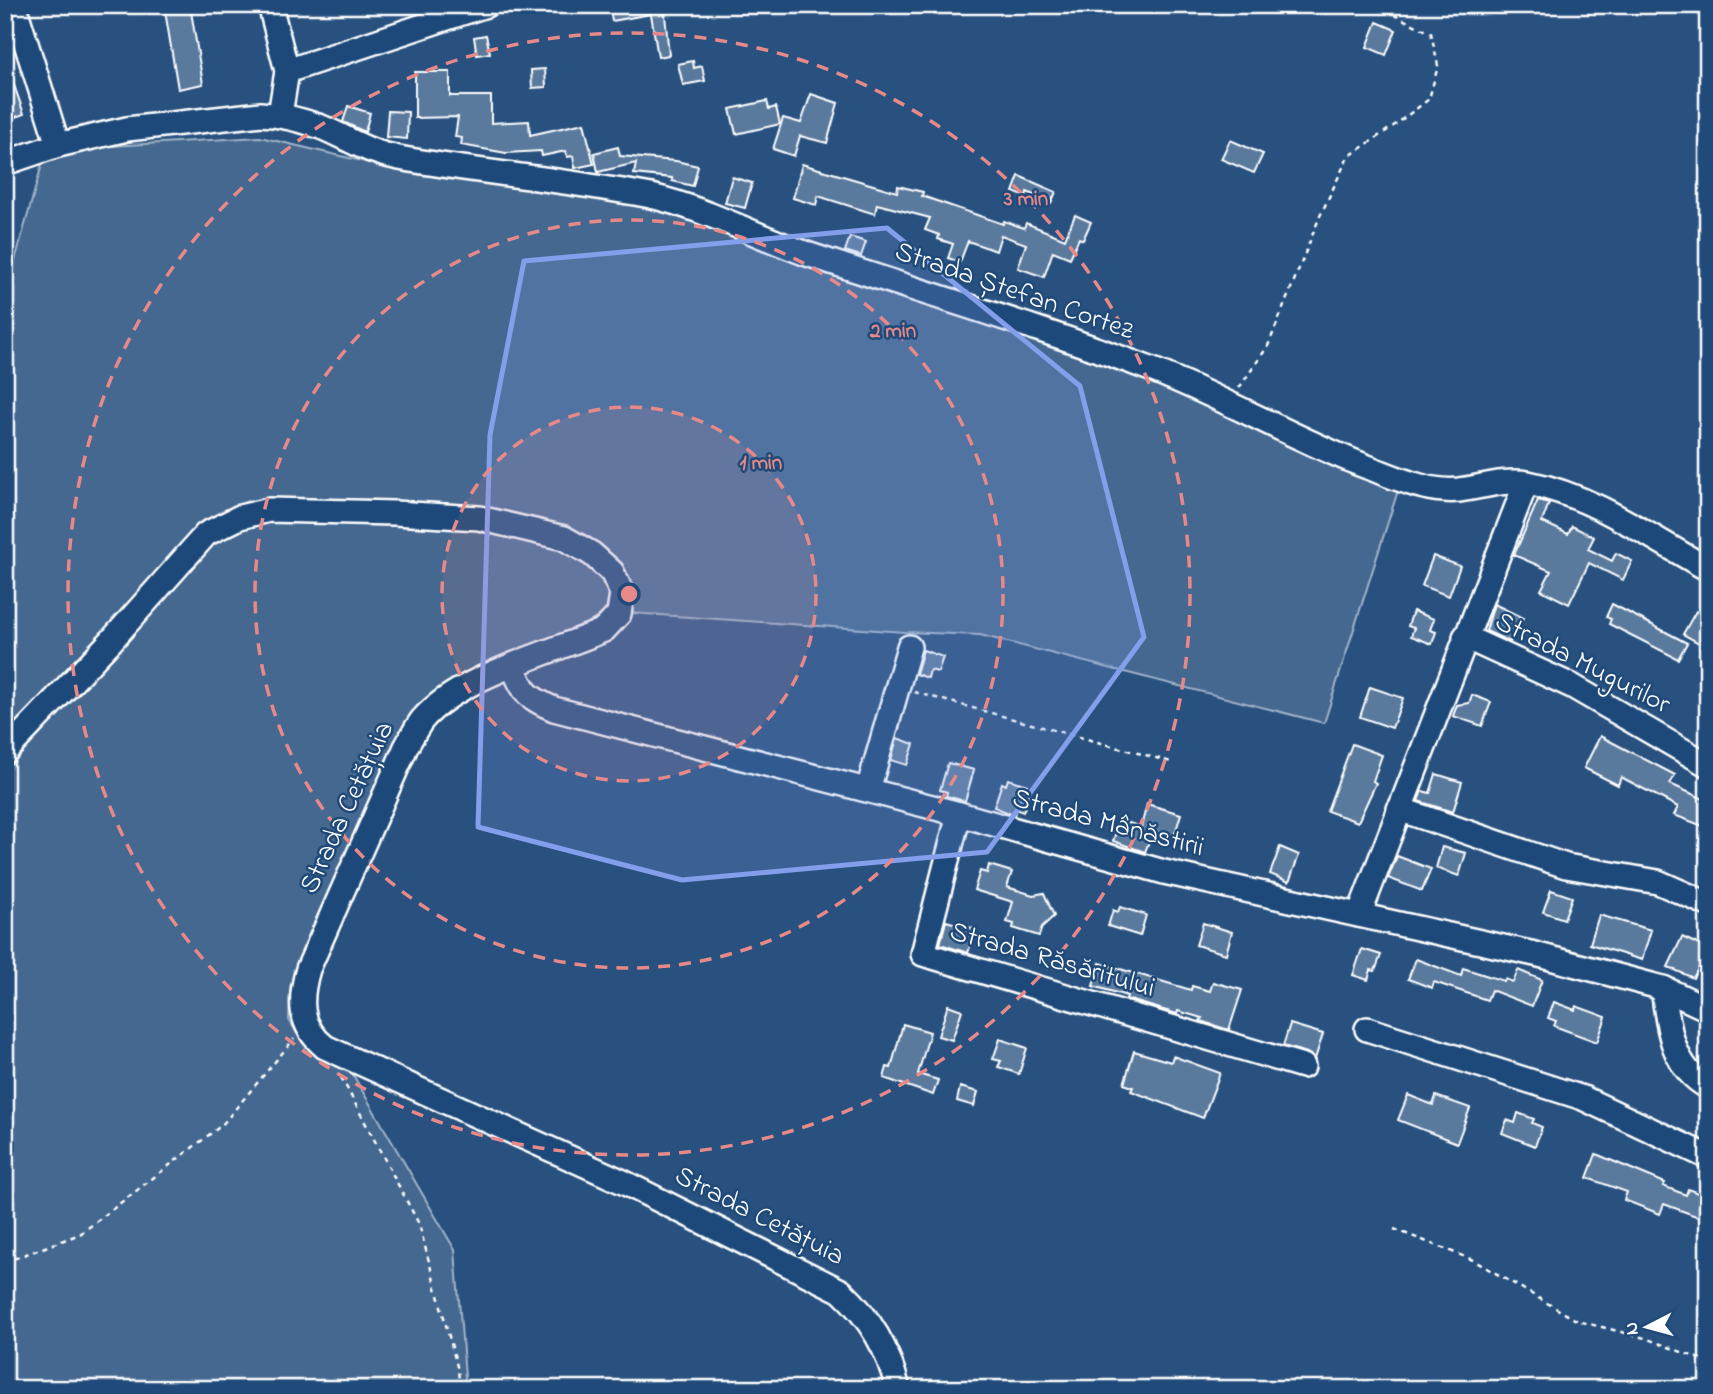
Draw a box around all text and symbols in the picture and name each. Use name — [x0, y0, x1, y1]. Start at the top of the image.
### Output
text: 3 min — [1003, 185, 1048, 215]
street label: Strada Ștefan Cortez — [889, 232, 1139, 352]
text: 2 min — [869, 317, 916, 347]
text: 1 min — [740, 449, 782, 479]
centre of rings — [617, 582, 641, 606]
street label: Strada Mugurilor — [1487, 602, 1677, 726]
street label: Strada Cetățuia — [290, 715, 406, 901]
street label: Strada Mânăstirii — [1008, 779, 1208, 869]
street label: Strada Răsăritului — [945, 912, 1159, 1010]
street label: Strada Cetățuia — [667, 1157, 851, 1277]
north arrow — [1612, 1292, 1682, 1362]
text: N — [1618, 1321, 1647, 1336]

